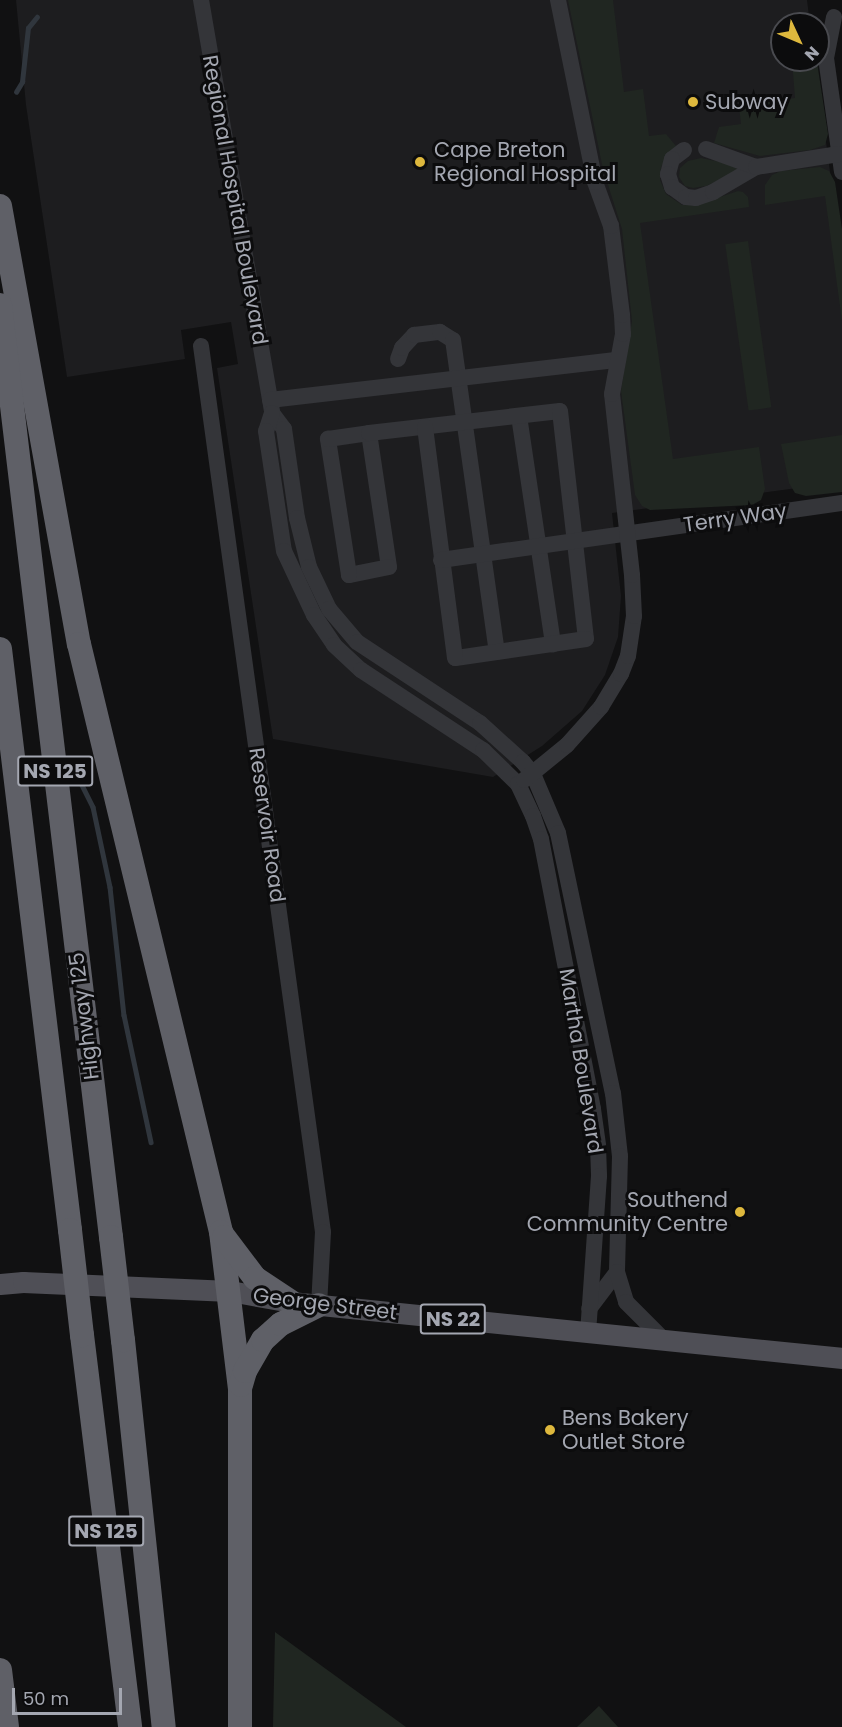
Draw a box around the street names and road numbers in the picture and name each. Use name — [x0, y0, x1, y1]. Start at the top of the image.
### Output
street label: Regional Hospital Boulevard — [197, 53, 273, 347]
street label: Terry Way — [682, 498, 788, 538]
street label: Reservoir Road — [244, 746, 290, 904]
road number: NS 125 — [16, 754, 94, 788]
street label: Highway 125 — [64, 951, 104, 1081]
street label: Martha Boulevard — [554, 967, 608, 1155]
street label: George Street — [252, 1283, 398, 1325]
road number: NS 22 — [418, 1302, 488, 1336]
road number: NS 125 — [67, 1514, 145, 1548]

